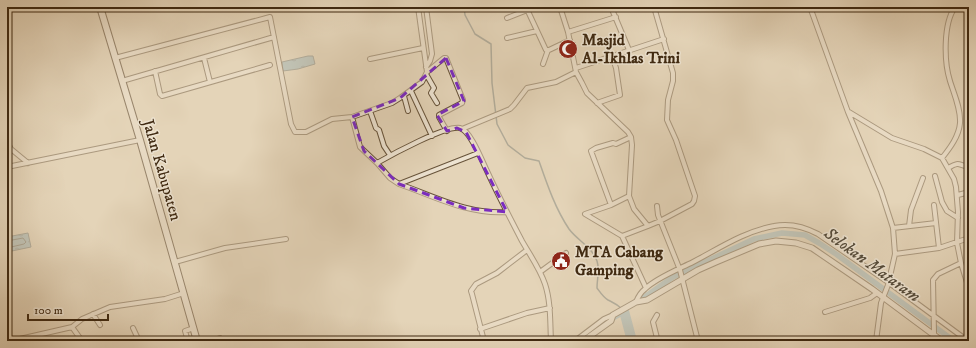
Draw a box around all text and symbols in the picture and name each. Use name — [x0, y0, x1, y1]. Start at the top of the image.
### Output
place label: Masjid Al-Ikhlas Trini — [581, 30, 680, 68]
mosque icon: Masjid Al-Ikhlas Trini — [557, 38, 579, 60]
street label: Jalan Kabupaten — [137, 115, 186, 224]
water label: Selokan Mataram — [819, 222, 925, 307]
place label: MTA Cabang Gamping — [575, 242, 664, 280]
public building icon: MTA Cabang Gamping — [550, 250, 572, 272]
scale bar — [28, 296, 108, 322]
text: 100 m — [34, 303, 63, 318]

